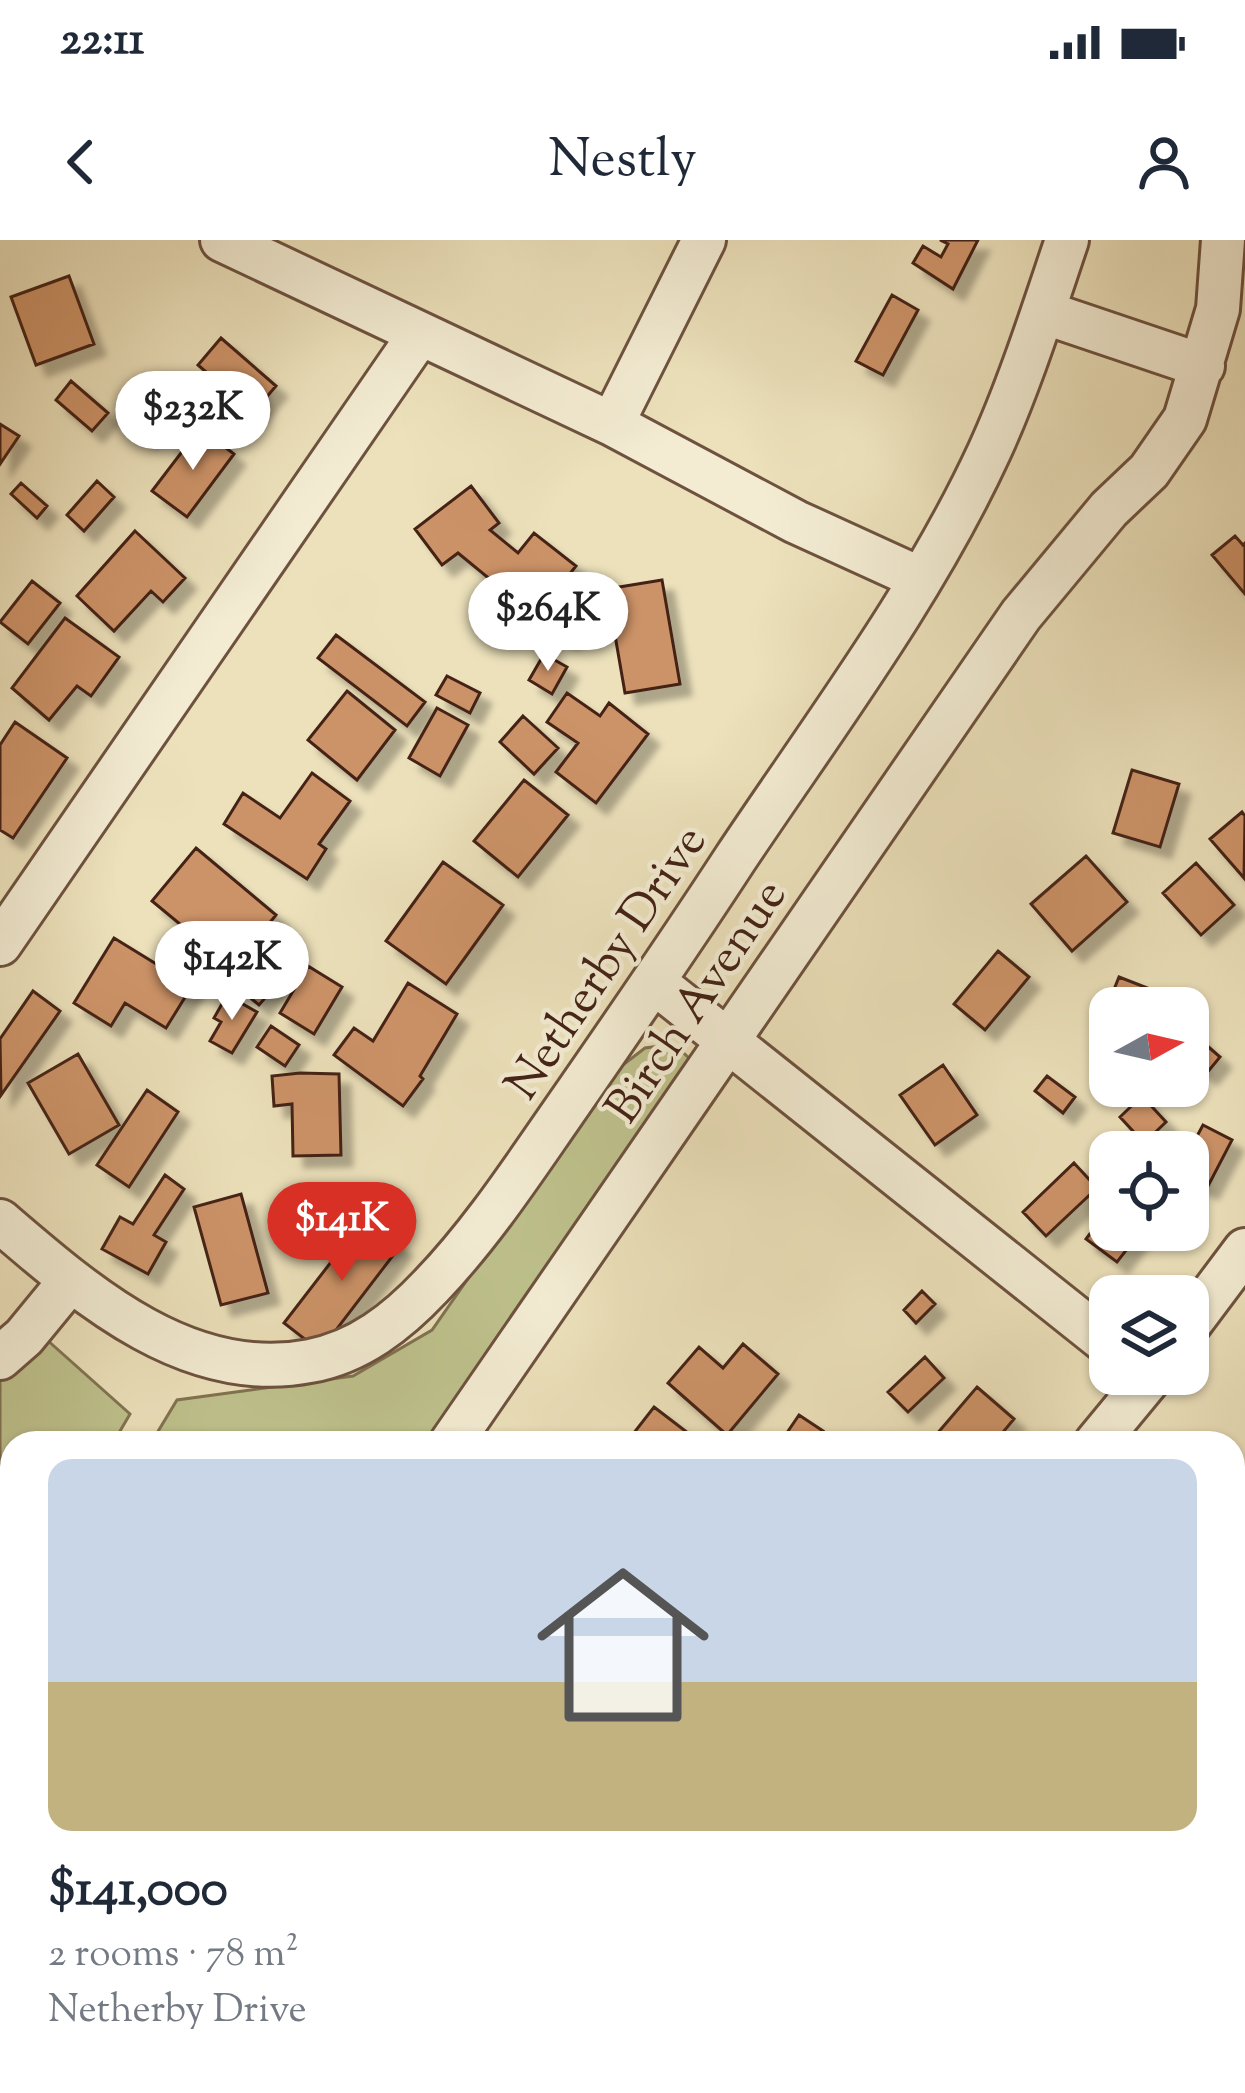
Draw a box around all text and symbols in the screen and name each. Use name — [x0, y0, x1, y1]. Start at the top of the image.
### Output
text: 22:11 — [60, 10, 144, 75]
text: Nestly — [548, 123, 697, 201]
icon: back — [48, 129, 114, 195]
icon: person — [1131, 129, 1197, 195]
pin: $232K — [109, 371, 277, 473]
text: $232K — [142, 382, 244, 438]
pin: $264K — [464, 572, 632, 674]
text: $264K — [495, 583, 601, 639]
street label: Netherby Drive — [491, 813, 726, 1115]
street label: Birch Avenue — [591, 867, 806, 1139]
pin: $142K — [148, 921, 316, 1023]
text: $142K — [182, 932, 282, 988]
north arrow — [1089, 987, 1209, 1107]
map controls — [1089, 987, 1209, 1395]
button: locate — [1089, 1131, 1209, 1251]
pin: $141K — [258, 1182, 426, 1284]
text: $141K — [294, 1193, 390, 1249]
button: layers — [1089, 1275, 1209, 1395]
icon: home — [515, 1537, 731, 1753]
text: $141,000 — [48, 1855, 228, 1928]
text: 2 rooms · 78 m² — [48, 1928, 299, 1984]
text: Netherby Drive — [48, 1984, 307, 2040]

